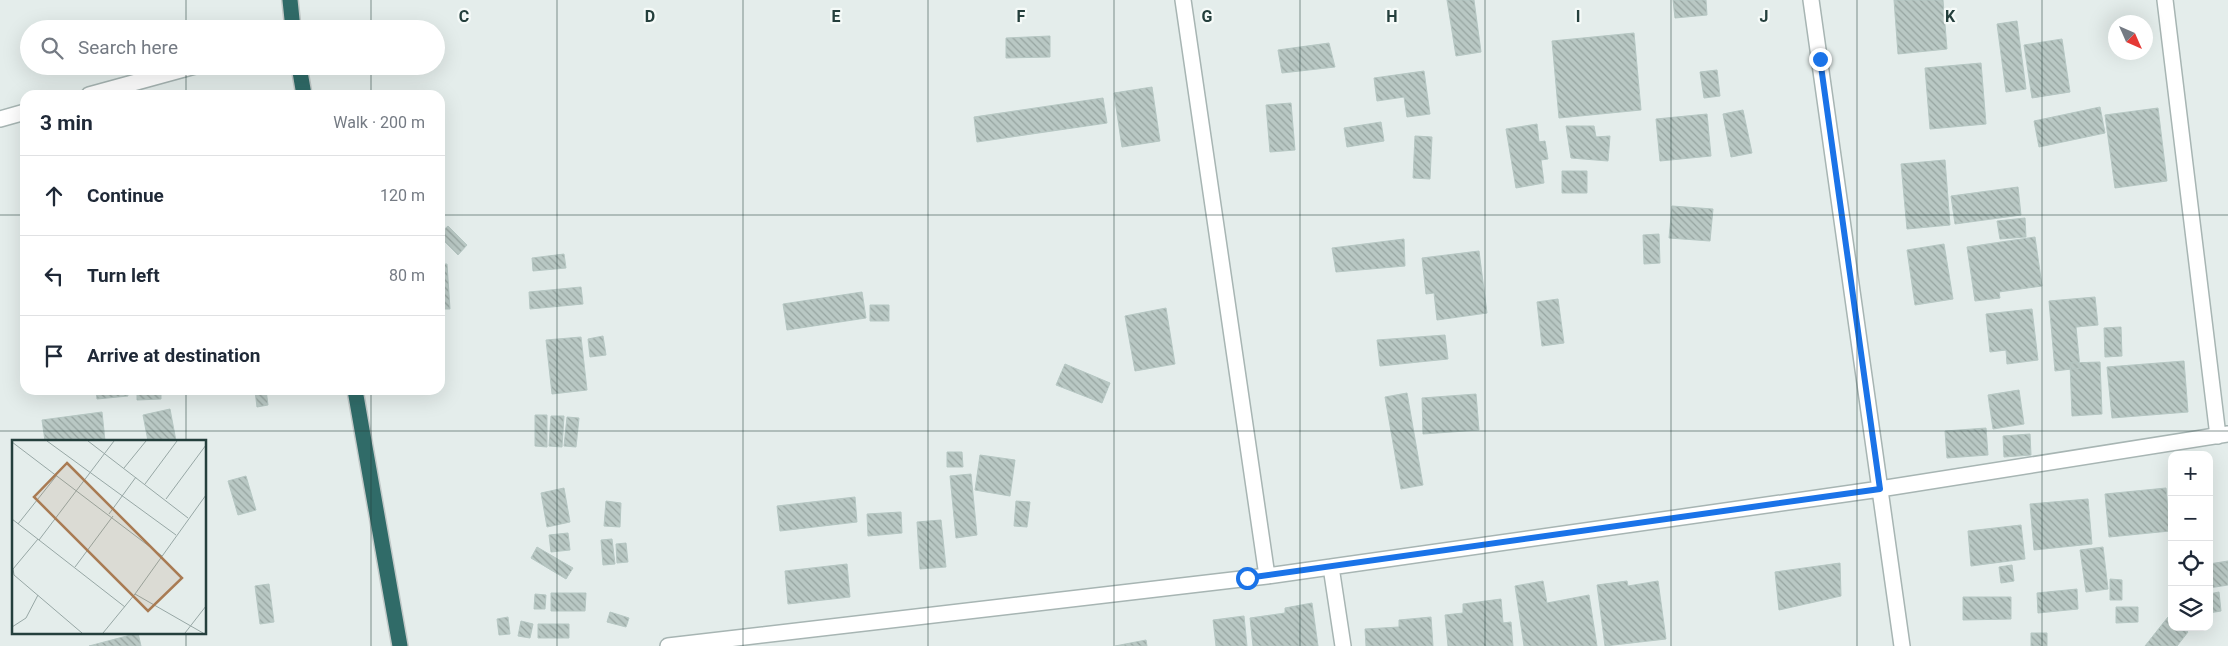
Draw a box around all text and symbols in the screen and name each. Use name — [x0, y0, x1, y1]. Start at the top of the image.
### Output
text: C — [459, 7, 469, 26]
text: D — [645, 7, 655, 26]
text: E — [832, 7, 841, 26]
text: F — [1017, 7, 1026, 26]
text: G — [1202, 7, 1213, 26]
text: H — [1386, 7, 1398, 26]
text: I — [1576, 7, 1580, 26]
text: J — [1760, 7, 1768, 26]
text: K — [1945, 7, 1956, 26]
north arrow — [2108, 15, 2153, 60]
search box — [20, 20, 445, 75]
icon: search — [38, 34, 66, 62]
text: Search here — [78, 36, 178, 59]
route end — [1809, 48, 1832, 71]
text: 3 min — [40, 111, 93, 135]
text: Walk · 200 m — [333, 113, 425, 132]
icon: ahead — [40, 182, 68, 210]
text: Continue — [87, 184, 164, 207]
text: 120 m — [380, 186, 425, 205]
icon: left — [40, 262, 68, 290]
text: Turn left — [87, 264, 160, 287]
text: 80 m — [389, 266, 425, 285]
icon: arrive — [40, 342, 68, 370]
text: Arrive at destination — [87, 344, 260, 367]
inset map — [12, 440, 206, 634]
map controls — [2168, 451, 2213, 631]
button: + — [2168, 451, 2213, 496]
button: − — [2168, 496, 2213, 541]
button: locate — [2168, 541, 2213, 586]
route start — [1236, 567, 1259, 590]
button: layers — [2168, 586, 2213, 631]

